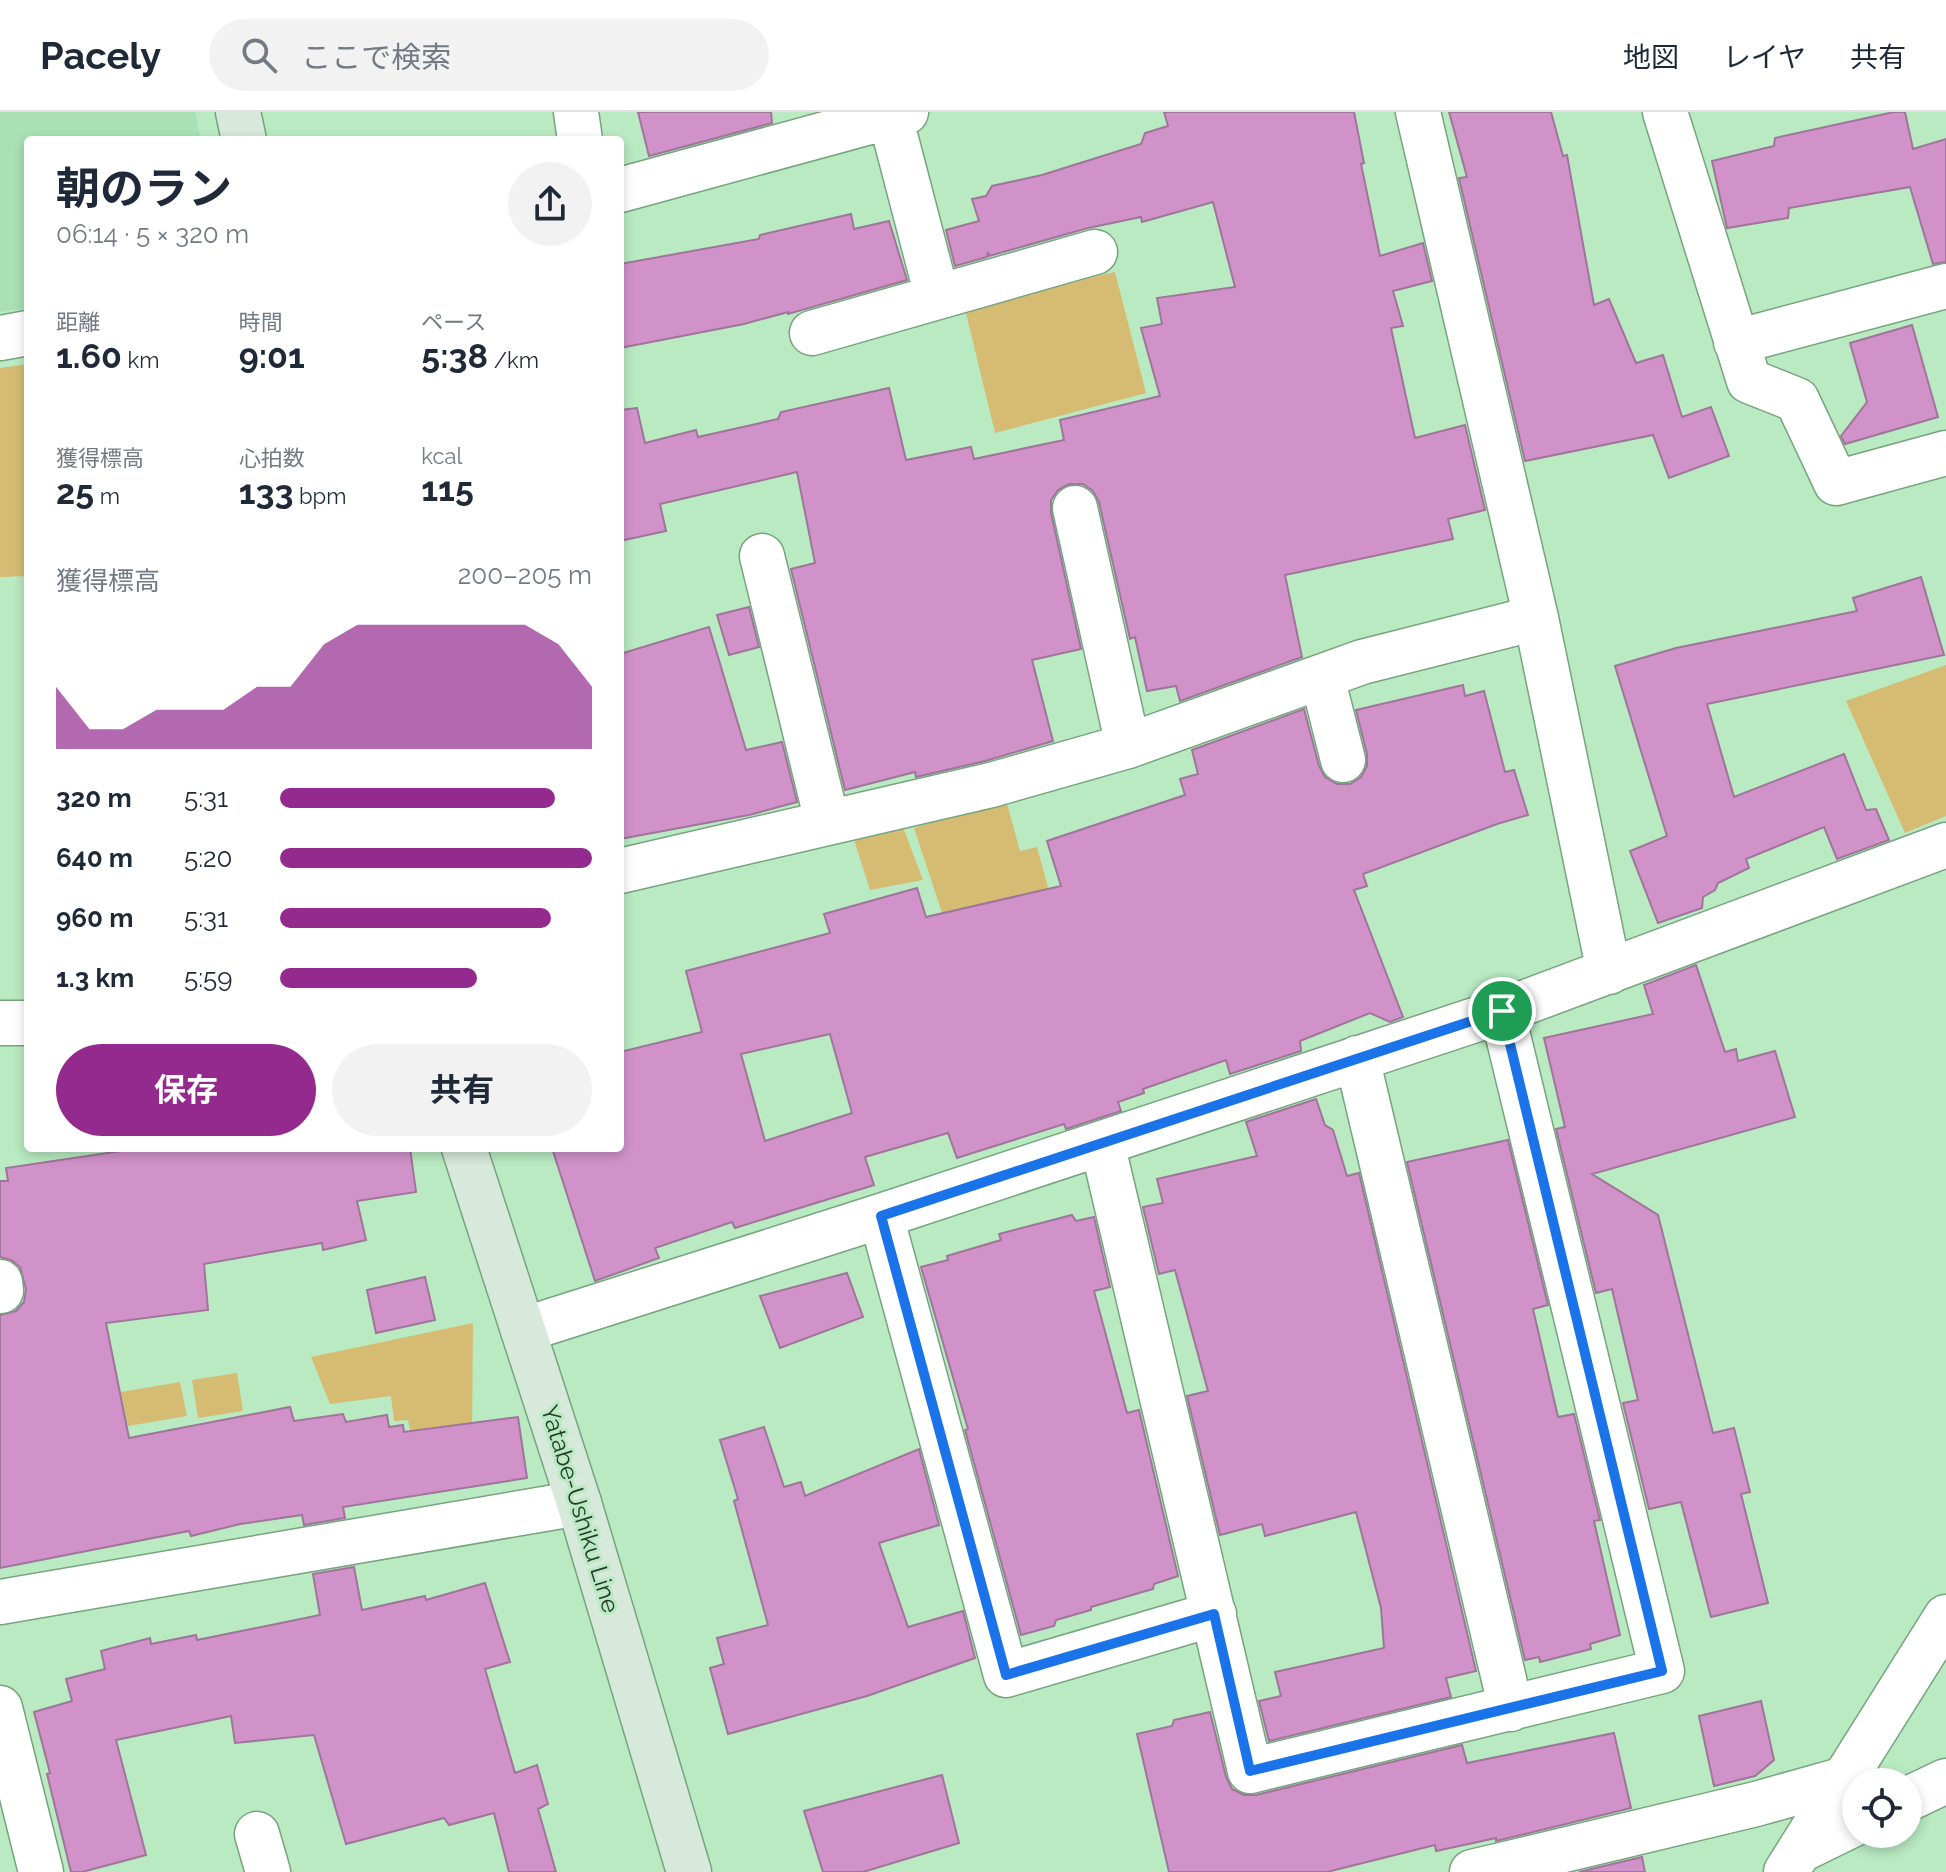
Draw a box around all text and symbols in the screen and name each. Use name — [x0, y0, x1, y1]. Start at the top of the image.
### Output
search box — [209, 19, 769, 91]
text: Pacely — [40, 33, 161, 78]
icon: search — [237, 33, 281, 77]
text: ここで検索 — [301, 40, 451, 75]
text: 地図 — [1623, 41, 1679, 74]
text: レイヤ — [1723, 41, 1806, 74]
text: 共有 — [1850, 41, 1906, 74]
button: share — [508, 162, 592, 246]
text: 朝のラン — [56, 163, 232, 214]
text: 06:14 · 5 × 320 m — [56, 219, 249, 249]
text: 距離 — [56, 309, 100, 335]
text: 時間 — [239, 309, 283, 335]
text: ペース — [421, 309, 486, 335]
text: 1.60 — [56, 336, 122, 376]
text: 9:01 — [239, 336, 305, 376]
text: 5:38 — [421, 336, 488, 376]
text: km — [122, 347, 159, 373]
text: /km — [488, 347, 539, 373]
text: kcal — [421, 443, 462, 469]
text: 獲得標高 — [56, 445, 144, 471]
text: 心拍数 — [239, 445, 305, 471]
text: 115 — [421, 469, 474, 509]
text: 25 — [56, 472, 94, 512]
text: 133 — [239, 472, 293, 512]
text: m — [94, 483, 120, 509]
text: bpm — [293, 483, 346, 509]
text: 200–205 m — [458, 560, 592, 590]
text: 獲得標高 — [56, 566, 160, 596]
text: 320 m — [56, 783, 132, 813]
text: 5:31 — [184, 783, 228, 813]
text: 640 m — [56, 843, 133, 873]
text: 5:20 — [184, 843, 233, 873]
text: 960 m — [56, 903, 134, 933]
text: 5:31 — [184, 903, 228, 933]
text: 1.3 km — [56, 963, 134, 993]
text: 5:59 — [184, 963, 232, 993]
pin — [1468, 977, 1536, 1045]
icon: arrive — [1480, 989, 1524, 1033]
button: 保存 — [56, 1044, 316, 1136]
button: 共有 — [332, 1044, 592, 1136]
street label: Yatabe-Ushiku Line — [535, 1402, 626, 1616]
map controls — [1842, 1768, 1922, 1848]
button: locate — [1842, 1768, 1922, 1848]

